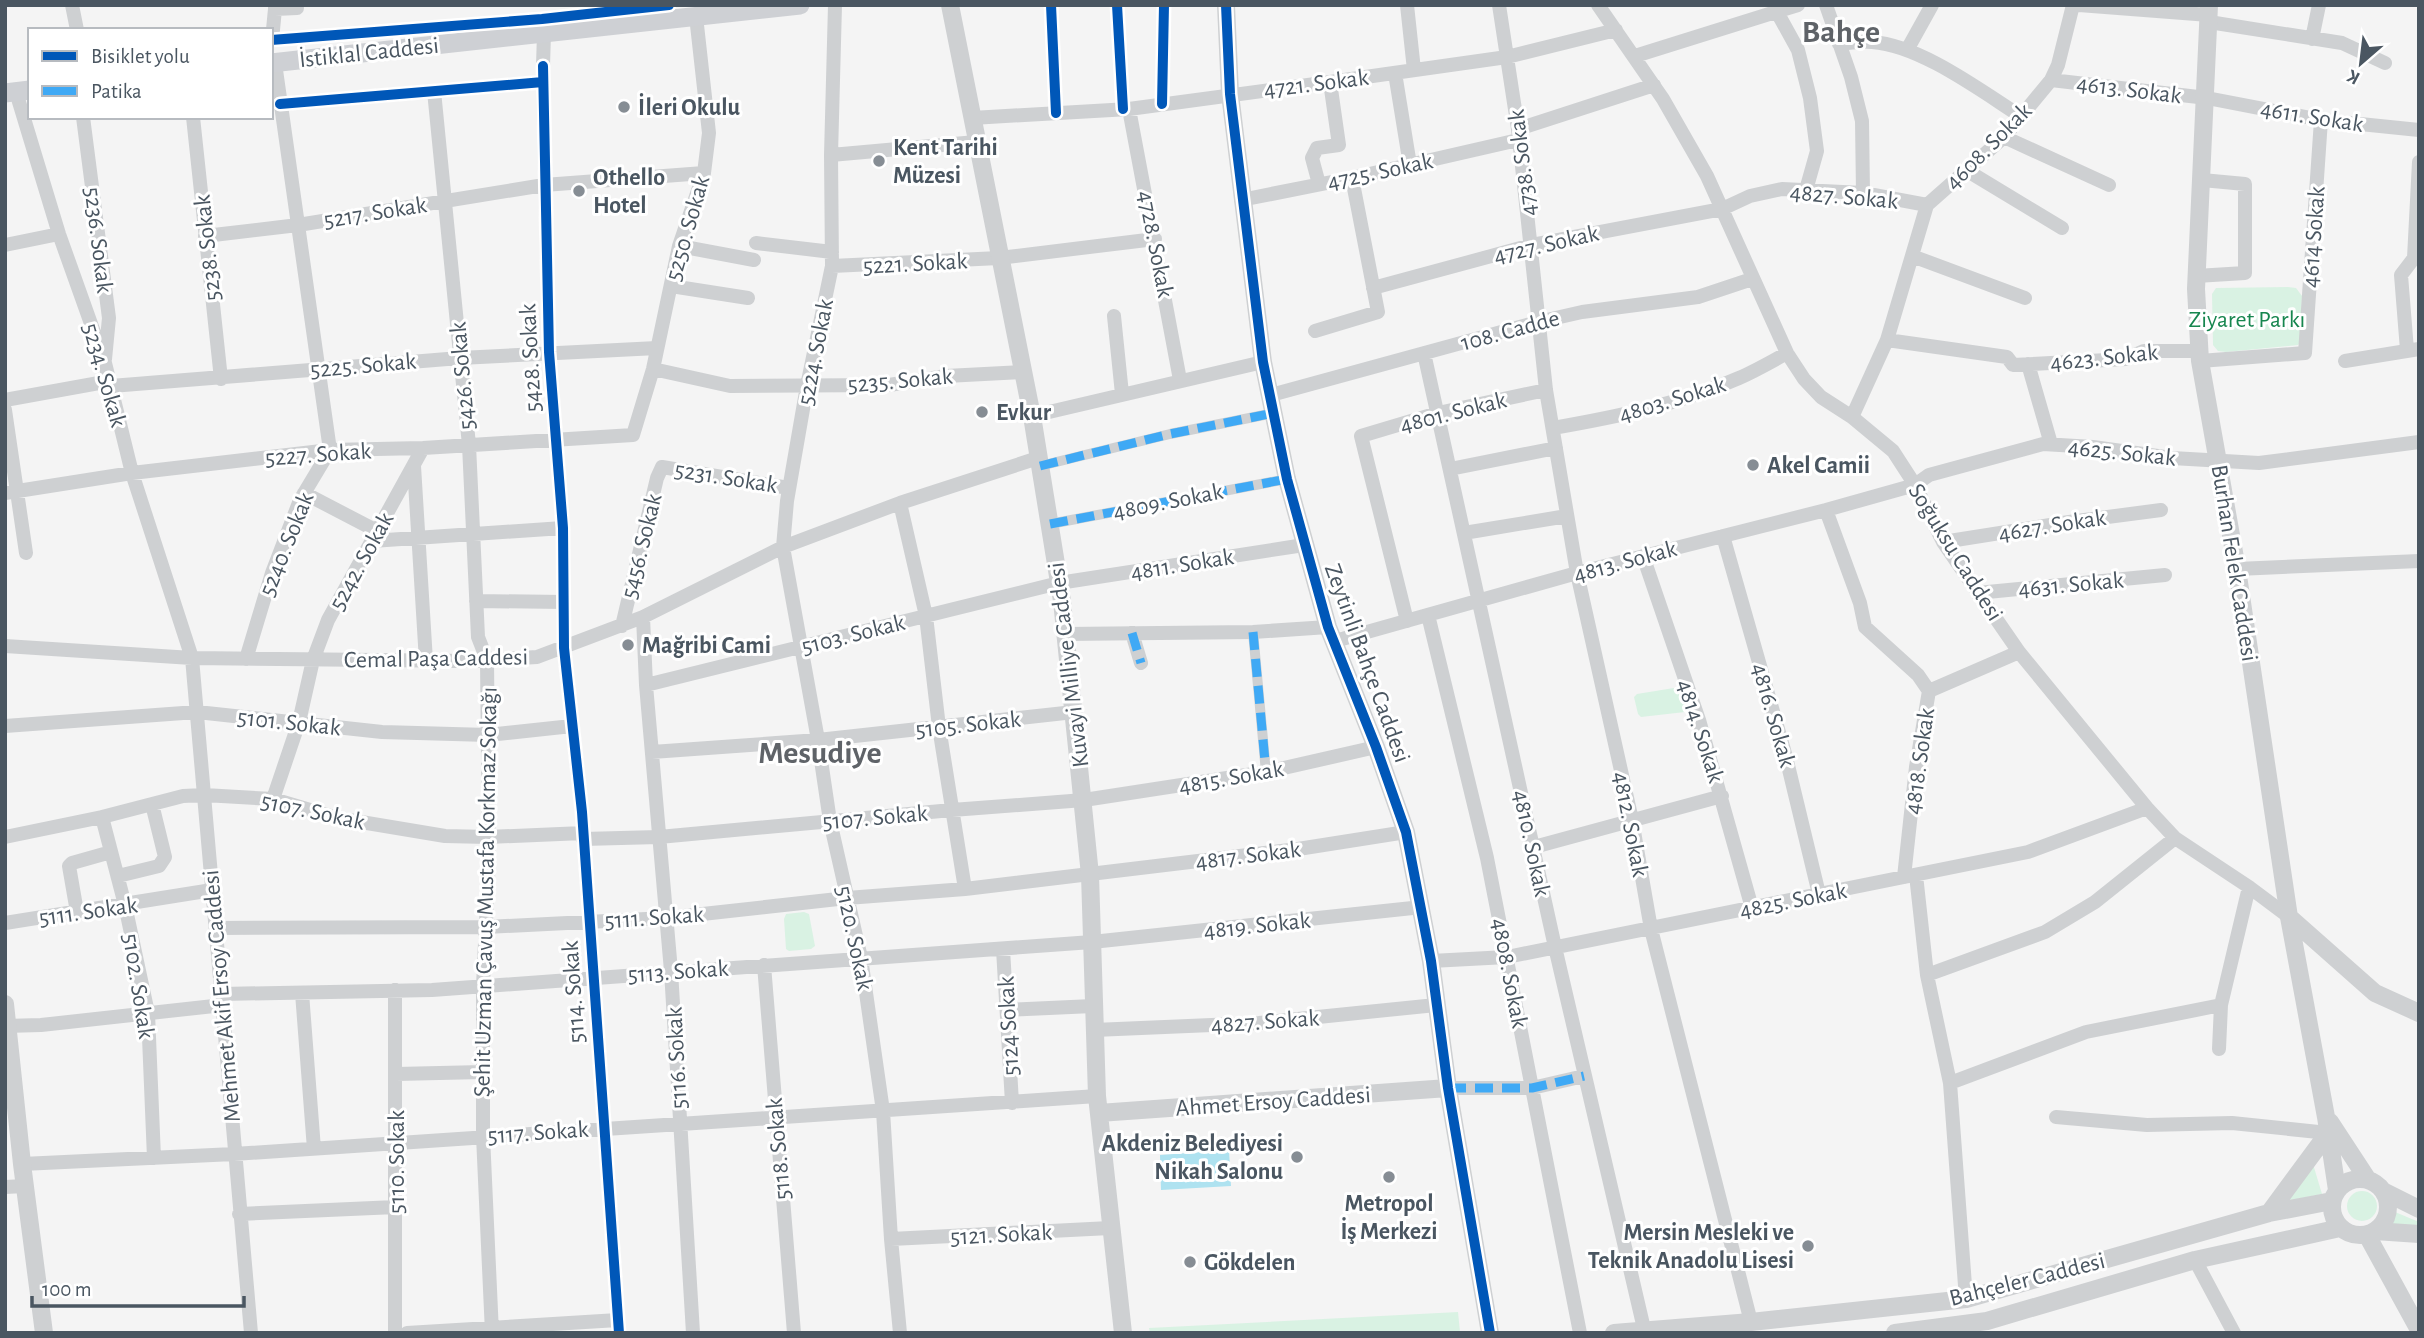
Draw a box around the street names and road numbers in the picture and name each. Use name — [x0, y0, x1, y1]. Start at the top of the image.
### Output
street label: İstiklal Caddesi — [298, 33, 440, 72]
street label: 4721. Sokak — [1262, 66, 1370, 102]
street label: 4613. Sokak — [2075, 72, 2183, 108]
street label: 4611. Sokak — [2259, 97, 2365, 137]
street label: 4608. Sokak — [1941, 99, 2037, 195]
street label: 4738. Sokak — [1505, 108, 1541, 218]
street label: 4725. Sokak — [1325, 149, 1435, 195]
street label: 5250. Sokak — [662, 173, 714, 284]
street label: 4827. Sokak — [1789, 180, 1899, 214]
street label: 4614 Sokak — [2298, 185, 2330, 289]
street label: 5236. Sokak — [80, 186, 116, 295]
street label: 4728. Sokak — [1133, 189, 1177, 300]
street label: 5238. Sokak — [190, 193, 226, 302]
street label: 5217. Sokak — [322, 193, 428, 233]
street label: 4727. Sokak — [1491, 221, 1601, 269]
street label: 5221. Sokak — [862, 249, 968, 279]
street label: 5224. Sokak — [794, 297, 838, 407]
street label: 5428. Sokak — [516, 303, 546, 413]
street label: 108. Cadde — [1458, 306, 1562, 356]
street label: 5234. Sokak — [78, 321, 130, 430]
street label: 5426. Sokak — [446, 321, 480, 431]
street label: 4623. Sokak — [2049, 340, 2159, 376]
street label: 5225. Sokak — [309, 349, 417, 383]
street label: 5235. Sokak — [847, 364, 954, 398]
street label: 4803. Sokak — [1616, 372, 1728, 428]
street label: 4801. Sokak — [1398, 388, 1509, 438]
street label: 4625. Sokak — [2067, 435, 2177, 471]
street label: 5227. Sokak — [264, 439, 372, 471]
street label: 5231. Sokak — [673, 458, 779, 498]
street label: Burhan Felek Caddesi — [2207, 463, 2261, 663]
street label: 4809. Sokak — [1111, 480, 1225, 524]
street label: Soğuksu Caddesi — [1903, 480, 2007, 625]
street label: 5240. Sokak — [255, 489, 319, 600]
street label: 5456. Sokak — [617, 491, 667, 601]
street label: 4627. Sokak — [1997, 506, 2108, 546]
street label: 5242. Sokak — [325, 508, 399, 615]
street label: 4813. Sokak — [1571, 537, 1679, 587]
street label: 4811. Sokak — [1129, 545, 1235, 585]
street label: Kuvayi Milliye Caddesi — [1044, 561, 1093, 769]
street label: Zeytinli Bahçe Caddesi — [1320, 561, 1414, 766]
street label: 4631. Sokak — [2017, 568, 2125, 602]
street label: 5103. Sokak — [799, 611, 907, 659]
street label: Cemal Paşa Caddesi — [344, 645, 528, 673]
street label: 4816. Sokak — [1747, 661, 1799, 770]
street label: 4814. Sokak — [1672, 677, 1728, 786]
street label: Şehit Uzman Çavuş Mustafa Korkmaz Sokağı — [470, 687, 502, 1097]
street label: 5101. Sokak — [236, 706, 342, 740]
street label: 4818. Sokak — [1901, 706, 1939, 816]
street label: 5105. Sokak — [914, 708, 1022, 742]
street label: 4815. Sokak — [1177, 757, 1285, 799]
street label: 4812. Sokak — [1608, 770, 1652, 879]
street label: 4810. Sokak — [1508, 788, 1554, 899]
street label: 5107. Sokak — [259, 789, 367, 835]
street label: 5107. Sokak — [821, 801, 929, 835]
street label: 4817. Sokak — [1194, 838, 1302, 874]
street label: Mehmet Akif Ersoy Caddesi — [199, 869, 245, 1123]
street label: 4825. Sokak — [1738, 879, 1849, 923]
street label: 5120. Sokak — [831, 884, 877, 993]
street label: 5111. Sokak — [37, 893, 139, 931]
street label: 5111. Sokak — [604, 903, 705, 933]
street label: 4819. Sokak — [1203, 908, 1312, 944]
street label: 4808. Sokak — [1487, 916, 1531, 1030]
street label: 5102. Sokak — [118, 932, 158, 1041]
street label: 5114. Sokak — [558, 940, 590, 1044]
street label: 5113. Sokak — [627, 957, 729, 987]
street label: 5124 Sokak — [994, 975, 1024, 1076]
street label: 5116. Sokak — [662, 1006, 692, 1110]
street label: 4827. Sokak — [1210, 1006, 1320, 1038]
street label: Ahmet Ersoy Caddesi — [1175, 1083, 1372, 1121]
street label: 5118. Sokak — [763, 1097, 795, 1201]
street label: 5110. Sokak — [385, 1110, 409, 1214]
street label: 5117. Sokak — [487, 1117, 589, 1148]
street label: 5121. Sokak — [949, 1220, 1053, 1250]
street label: Bahçeler Caddesi — [1947, 1249, 2108, 1311]

